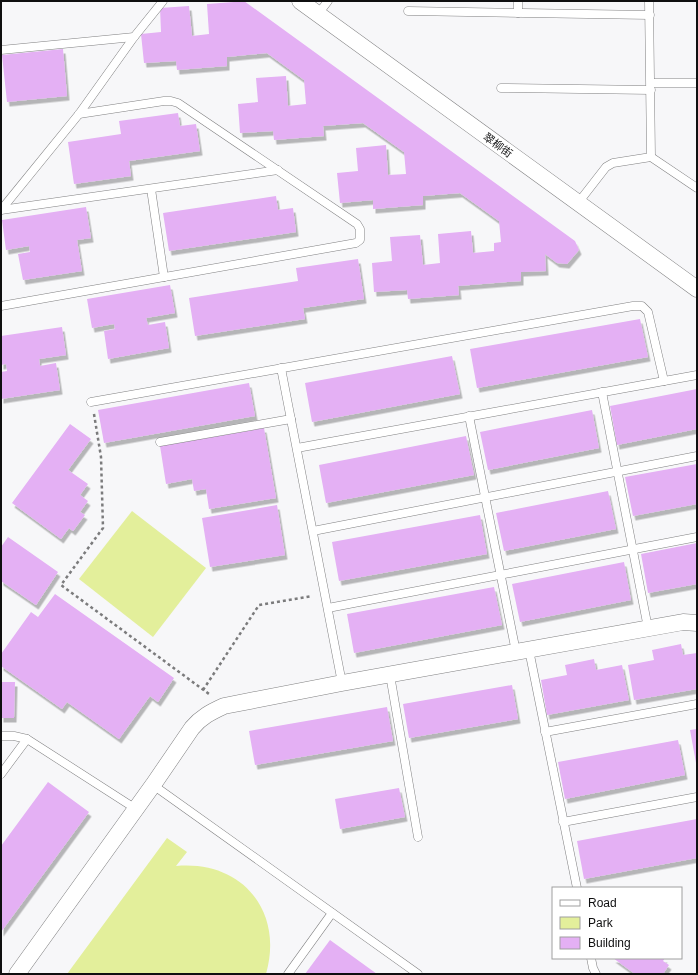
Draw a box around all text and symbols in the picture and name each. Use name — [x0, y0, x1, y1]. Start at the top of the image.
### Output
street label: 翠柳街 — [481, 130, 515, 160]
legend — [552, 887, 682, 959]
text: Road — [588, 896, 617, 910]
text: Park — [588, 916, 614, 930]
text: Building — [588, 936, 631, 950]

